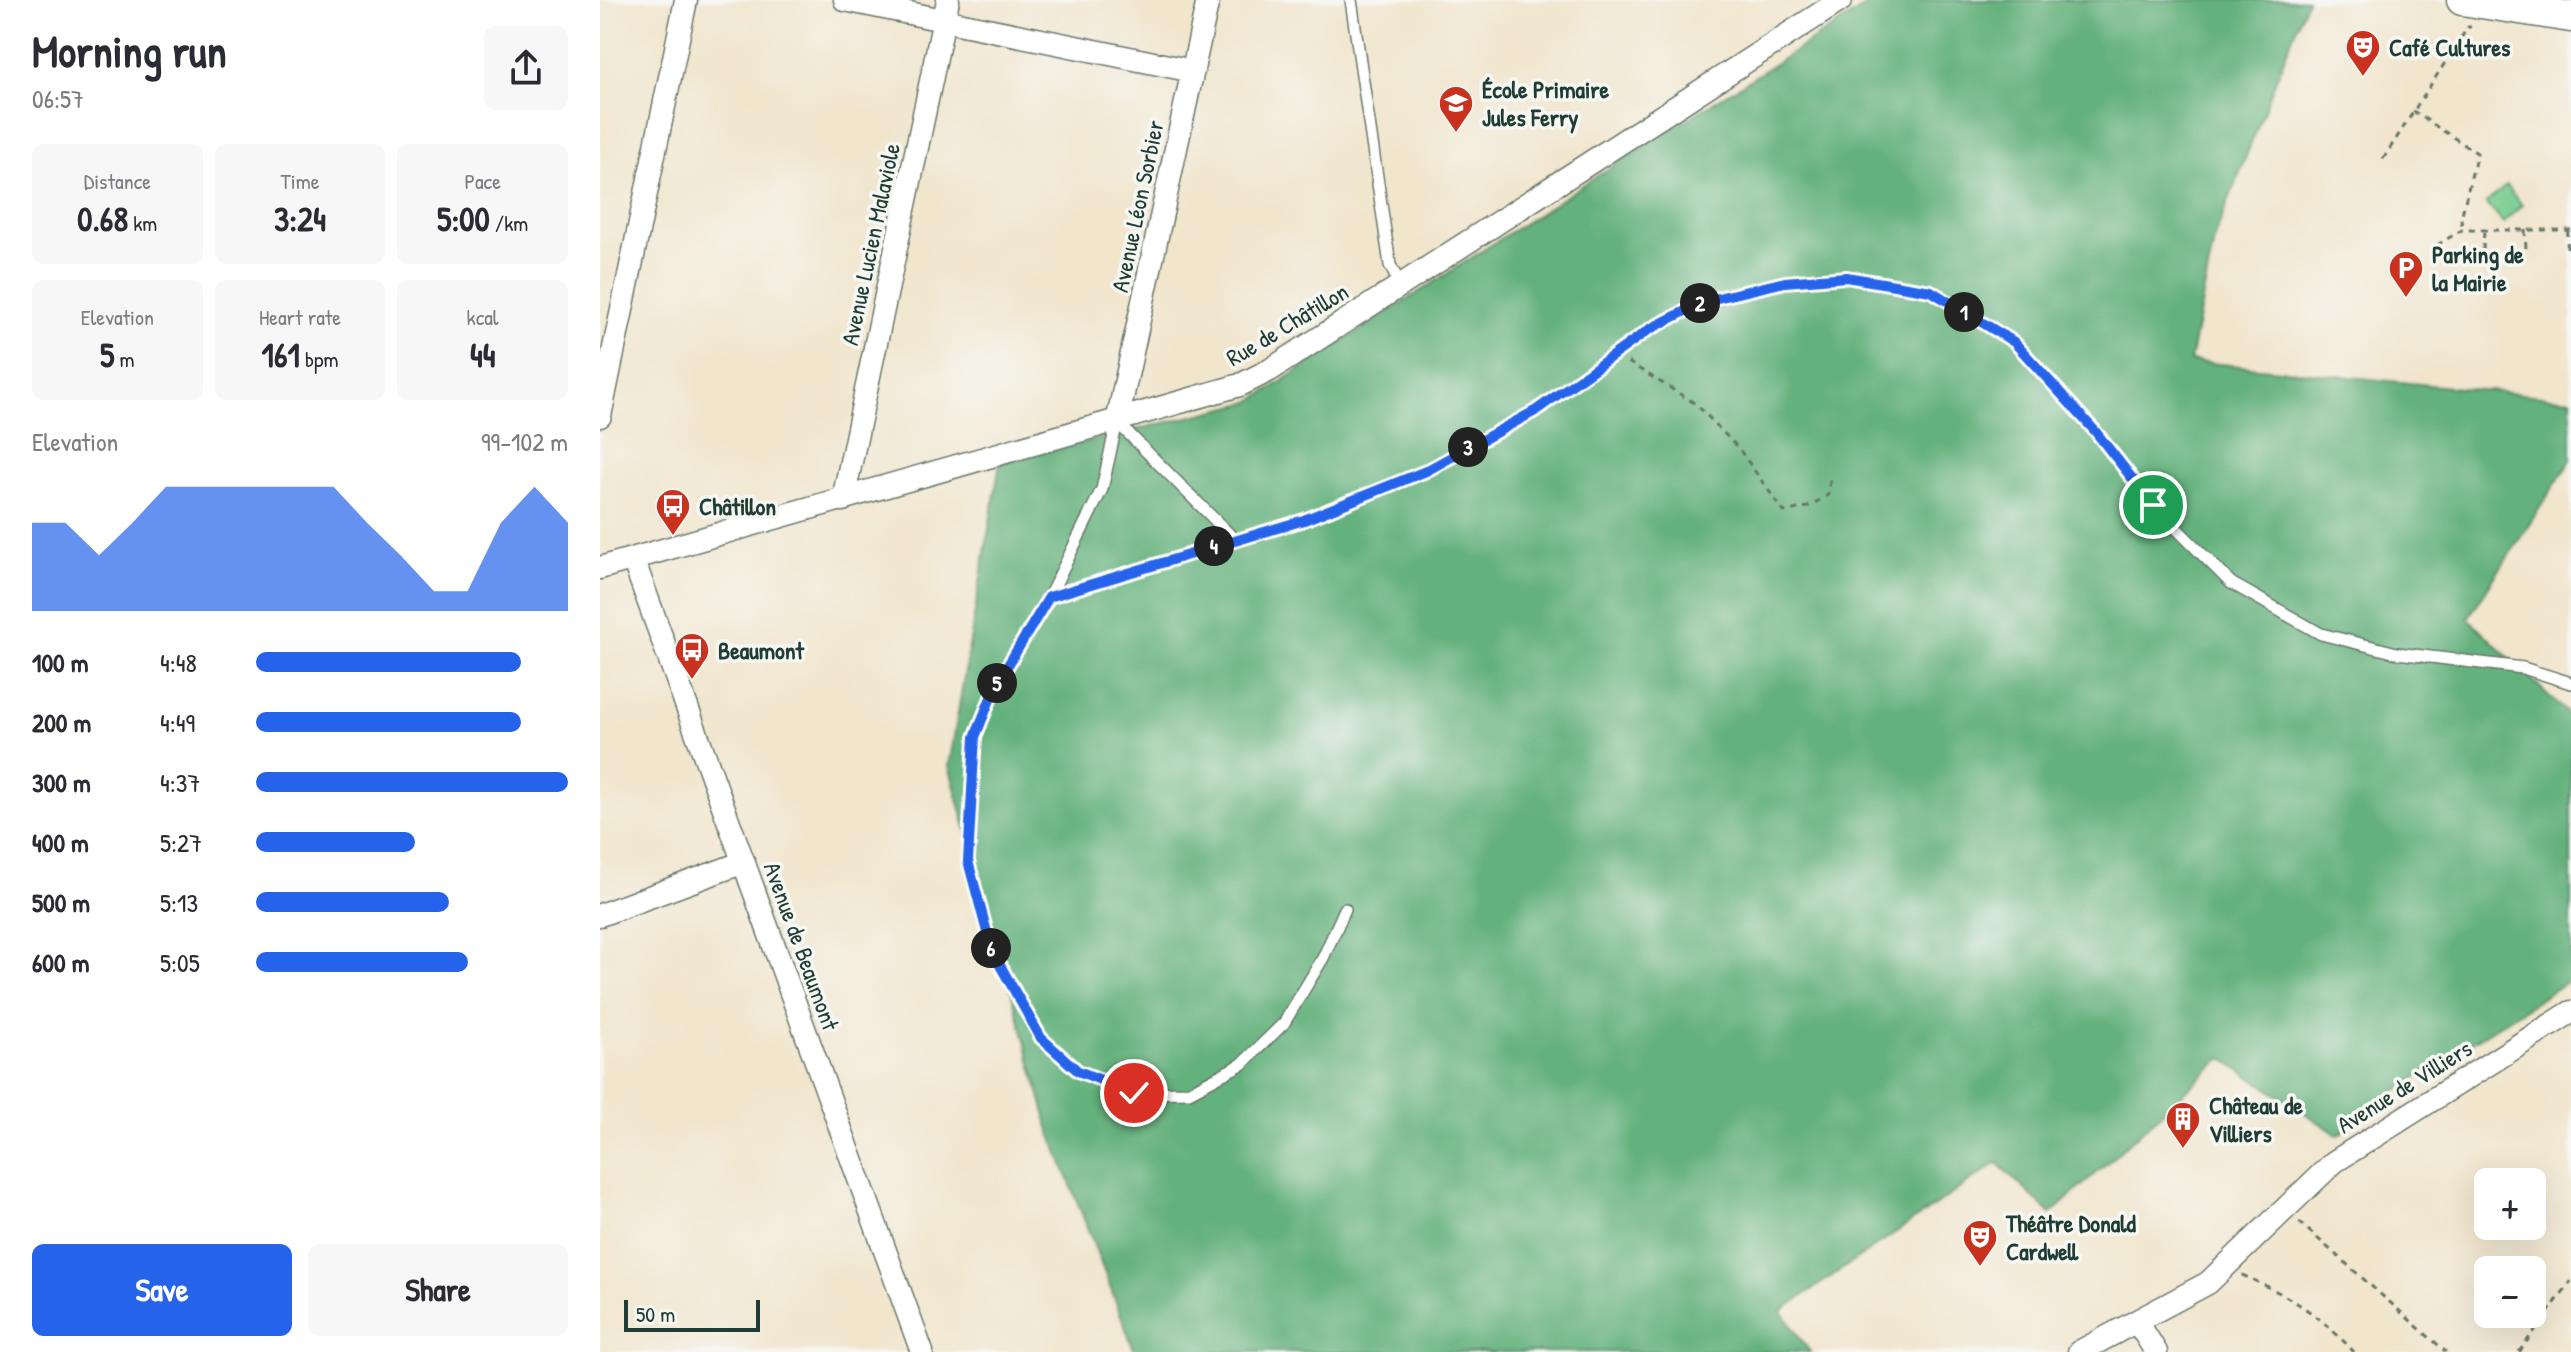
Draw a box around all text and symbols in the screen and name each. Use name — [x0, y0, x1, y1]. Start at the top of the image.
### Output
text: Morning run — [32, 21, 227, 81]
button: share — [484, 26, 568, 110]
theatre icon: Café Cultures — [2344, 28, 2382, 78]
place label: Café Cultures — [2389, 31, 2510, 63]
place label: École Primaire Jules Ferry — [1482, 73, 1610, 134]
text: 06:57 — [32, 81, 84, 116]
school or university icon: École Primaire Jules Ferry — [1437, 84, 1475, 134]
street label: Avenue Léon Sorbier — [1103, 117, 1171, 295]
street label: Avenue Lucien Malaviole — [833, 140, 907, 348]
text: Distance — [84, 166, 151, 196]
text: Time — [281, 166, 319, 196]
text: Pace — [464, 166, 501, 196]
text: 0.68 — [77, 196, 128, 242]
text: 3:24 — [274, 196, 326, 242]
text: 5:00 — [437, 196, 490, 242]
text: km — [128, 208, 157, 238]
text: /km — [490, 208, 528, 238]
place label: Parking de la Mairie — [2432, 238, 2524, 298]
parking icon: Parking de la Mairie — [2387, 249, 2425, 299]
street label: Rue de Châtillon — [1220, 275, 1354, 373]
pin: 2 — [1680, 283, 1720, 323]
text: 2 — [1695, 288, 1705, 318]
pin: 1 — [1944, 292, 1984, 332]
text: 1 — [1960, 297, 1968, 327]
text: Elevation — [81, 302, 154, 332]
text: Heart rate — [259, 302, 341, 332]
text: kcal — [467, 302, 499, 332]
text: 5 — [100, 332, 115, 378]
text: 161 — [262, 332, 300, 378]
text: 44 — [470, 332, 495, 378]
text: m — [115, 344, 135, 374]
text: bpm — [300, 344, 338, 374]
text: Elevation — [32, 424, 118, 459]
text: 99–102 m — [481, 424, 568, 459]
pin: 3 — [1448, 427, 1488, 467]
text: 3 — [1463, 432, 1473, 462]
pin — [2119, 471, 2187, 539]
icon: arrive — [2131, 483, 2175, 527]
bus stop icon: Châtillon — [654, 487, 692, 537]
place label: Châtillon — [699, 490, 776, 522]
pin: 4 — [1194, 526, 1234, 566]
text: 4 — [1210, 531, 1218, 561]
bus stop icon: Beaumont — [673, 631, 711, 681]
place label: Beaumont — [718, 634, 805, 666]
text: 100 m — [32, 645, 88, 680]
text: 4:48 — [160, 645, 197, 680]
pin: 5 — [977, 663, 1017, 703]
text: 5 — [992, 668, 1002, 698]
text: 200 m — [32, 705, 91, 740]
text: 4:49 — [160, 705, 195, 740]
text: 300 m — [32, 765, 91, 800]
text: 4:37 — [160, 765, 200, 800]
text: 400 m — [32, 825, 89, 860]
text: 5:27 — [160, 825, 202, 860]
street label: Avenue de Beaumont — [757, 858, 847, 1035]
text: 500 m — [32, 885, 90, 920]
text: 5:13 — [160, 885, 198, 920]
pin: 6 — [971, 928, 1011, 968]
text: 6 — [987, 933, 995, 963]
text: 600 m — [32, 945, 89, 980]
text: 5:05 — [160, 945, 200, 980]
street label: Avenue de Villiers — [2330, 1032, 2478, 1140]
pin — [1100, 1059, 1168, 1127]
icon: check — [1112, 1071, 1156, 1115]
place label: Château de Villiers — [2209, 1089, 2303, 1149]
building icon: Château de Villiers — [2164, 1100, 2202, 1150]
map controls — [2474, 1168, 2546, 1328]
button: + — [2474, 1168, 2546, 1240]
place label: Théâtre Donald Cardwell — [2005, 1207, 2137, 1267]
theatre icon: Théâtre Donald Cardwell — [1961, 1218, 1999, 1268]
button: Save — [32, 1244, 292, 1336]
button: Share — [308, 1244, 568, 1336]
button: − — [2474, 1256, 2546, 1328]
scale bar — [624, 1296, 760, 1332]
text: 50 m — [636, 1299, 675, 1329]

